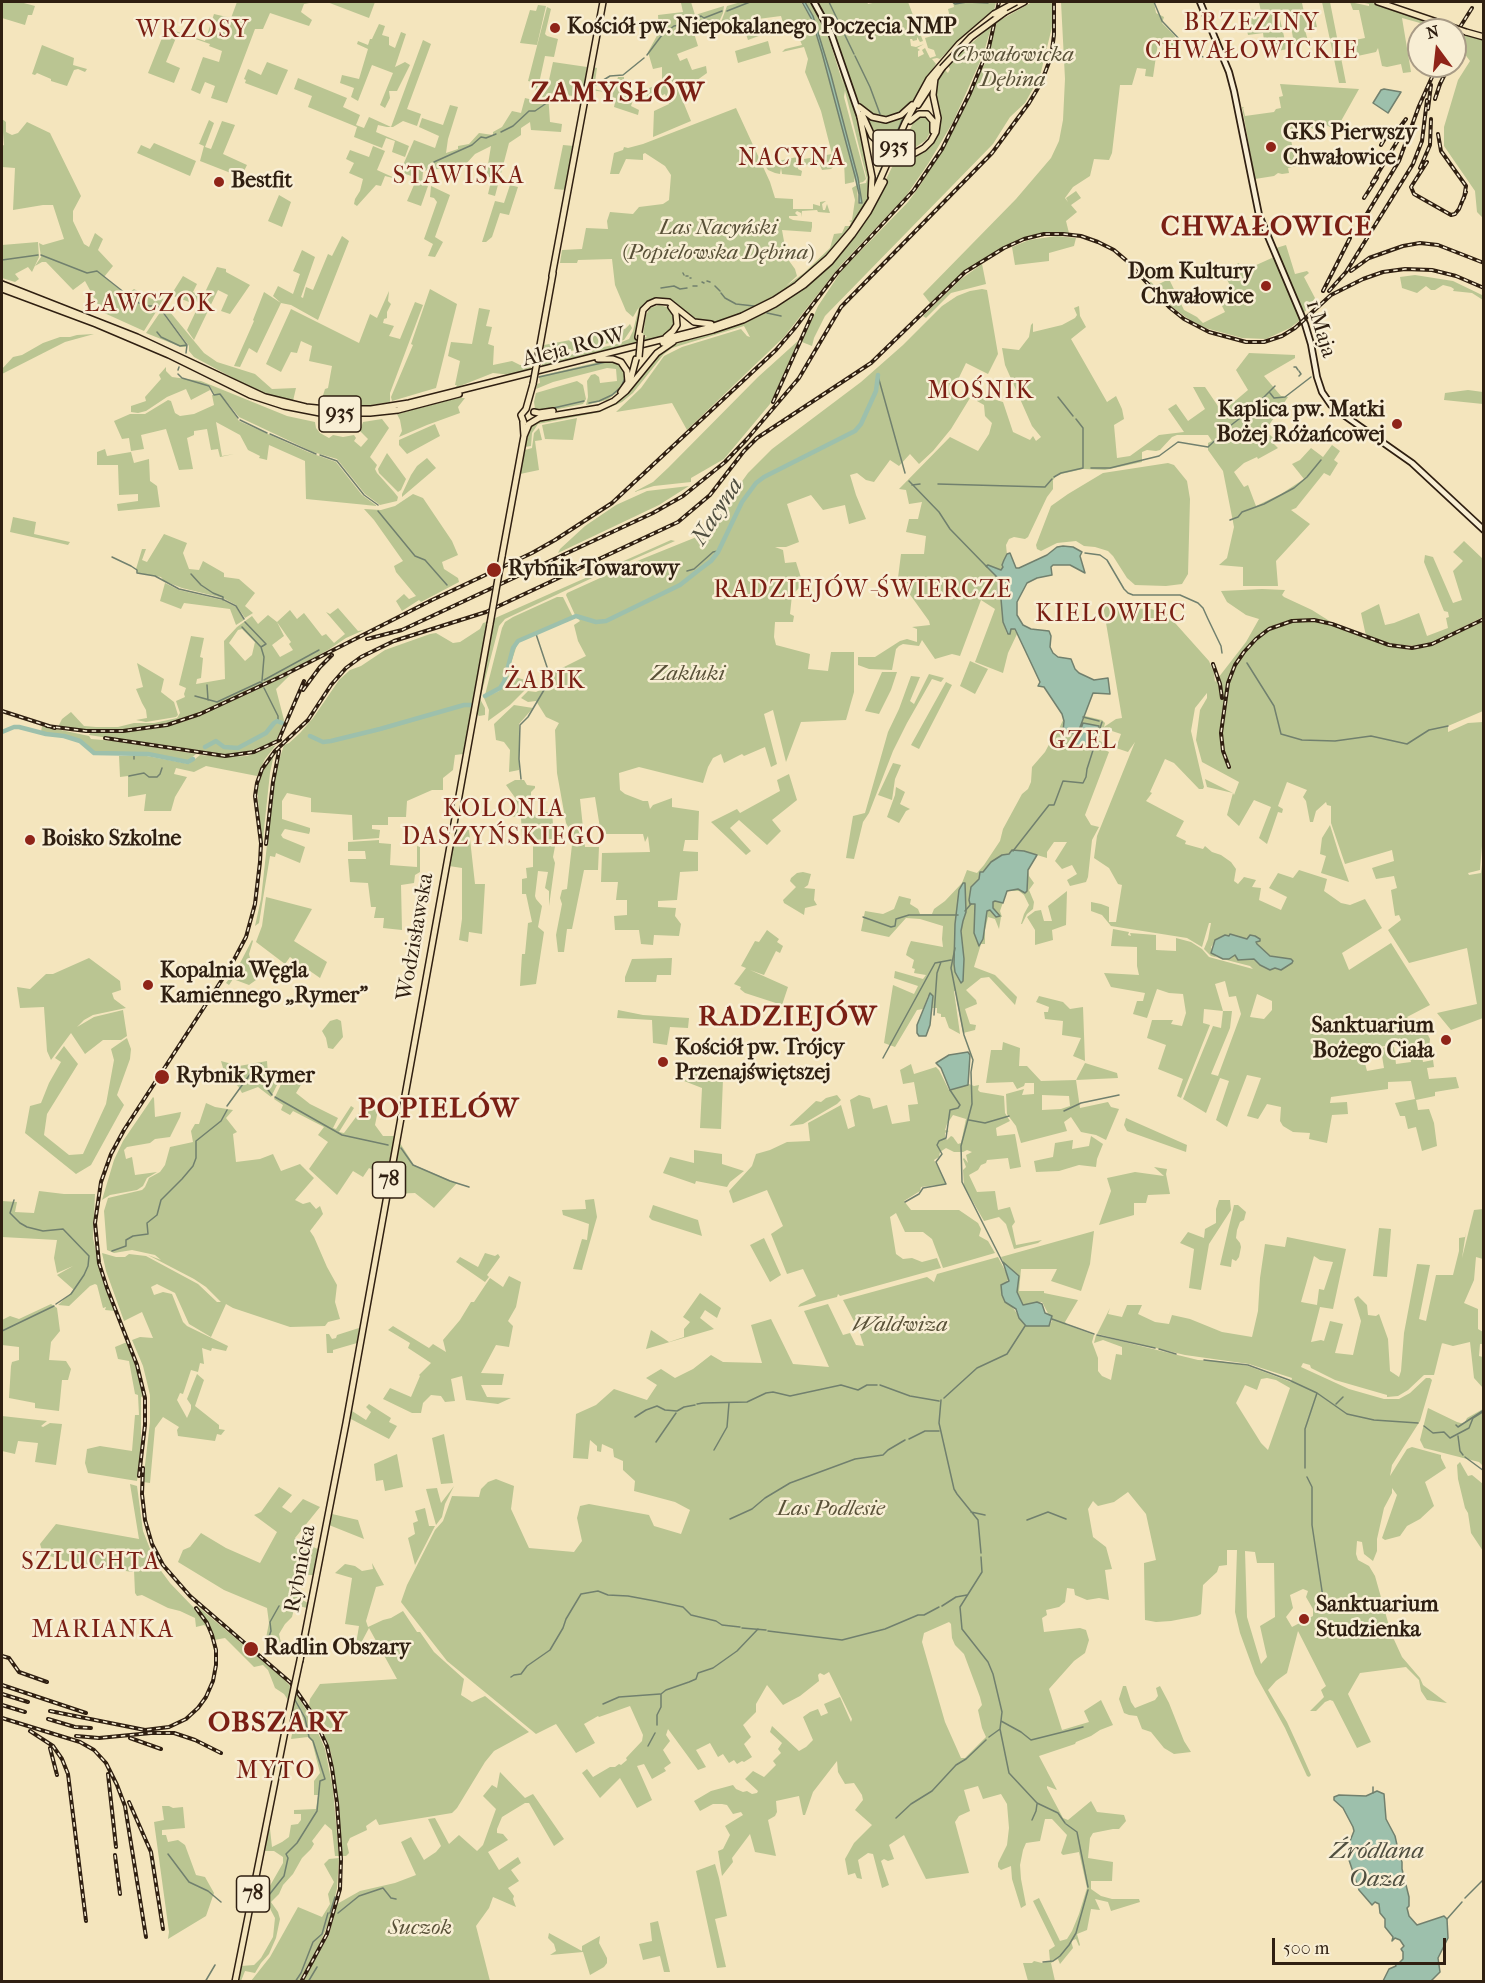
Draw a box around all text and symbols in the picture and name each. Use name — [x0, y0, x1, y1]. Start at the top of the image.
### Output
district label: BRZEZINY CHWAŁOWICKIE — [1145, 10, 1359, 66]
place label: Kościół pw. Niepokalanego Poczęcia NMP — [567, 15, 957, 41]
district label: WRZOSY — [136, 17, 250, 45]
north arrow — [1407, 18, 1467, 78]
marker: Kościół pw. Niepokalanego Poczęcia NMP — [548, 21, 562, 35]
text: N — [1424, 21, 1441, 43]
park label: Chwałowicka Dębina — [952, 43, 1074, 94]
district label: ZAMYSŁÓW — [531, 77, 705, 111]
place label: GKS Pierwszy Chwałowice — [1283, 121, 1416, 172]
road number: 935 — [873, 130, 915, 166]
marker: GKS Pierwszy Chwałowice — [1264, 140, 1278, 154]
district label: NACYNA — [738, 145, 846, 173]
district label: STAWISKA — [393, 163, 525, 191]
place label: Bestfit — [231, 169, 292, 195]
marker: Bestfit — [212, 175, 226, 189]
district label: CHWAŁOWICE — [1161, 211, 1373, 245]
park label: Las Nacyński (Popielowska Dębina) — [622, 216, 814, 268]
place label: Dom Kultury Chwałowice — [1128, 260, 1254, 312]
marker: Dom Kultury Chwałowice — [1259, 279, 1273, 293]
district label: ŁAWCZOK — [85, 291, 215, 319]
street label: 1 Maja — [1299, 297, 1341, 361]
street label: Aleja ROW — [520, 322, 628, 374]
district label: MOŚNIK — [927, 378, 1035, 406]
road number: 935 — [319, 396, 361, 432]
place label: Kaplica pw. Matki Bożej Różańcowej — [1216, 398, 1385, 450]
marker: Kaplica pw. Matki Bożej Różańcowej — [1390, 417, 1404, 431]
water label: Nacyna — [686, 473, 750, 551]
place label: Rybnik Towarowy — [508, 557, 679, 583]
marker: Rybnik Towarowy — [485, 561, 503, 579]
district label: RADZIEJÓW-ŚWIERCZE — [713, 577, 1013, 605]
district label: KIELOWIEC — [1035, 601, 1187, 629]
park label: Zakluki — [651, 662, 725, 688]
district label: ŻABIK — [504, 668, 586, 696]
district label: GZEL — [1049, 728, 1117, 756]
district label: KOLONIA DASZYŃSKIEGO — [402, 796, 606, 852]
place label: Boisko Szkolne — [42, 827, 181, 853]
marker: Boisko Szkolne — [23, 833, 37, 847]
street label: Wodzisławska — [392, 871, 440, 1003]
place label: Kopalnia Węgla Kamiennego „Rymer” — [160, 959, 368, 1010]
marker: Kopalnia Węgla Kamiennego „Rymer” — [141, 978, 155, 992]
district label: RADZIEJÓW — [698, 1001, 878, 1035]
place label: Sanktuarium Bożego Ciała — [1311, 1014, 1434, 1066]
marker: Sanktuarium Bożego Ciała — [1439, 1033, 1453, 1047]
place label: Kościół pw. Trójcy Przenajświętszej — [675, 1036, 844, 1088]
marker: Kościół pw. Trójcy Przenajświętszej — [656, 1055, 670, 1069]
place label: Rybnik Rymer — [176, 1064, 315, 1090]
marker: Rybnik Rymer — [153, 1068, 171, 1086]
district label: POPIELÓW — [358, 1093, 520, 1127]
road number: 78 — [372, 1162, 406, 1198]
park label: Waldwiza — [852, 1313, 948, 1339]
park label: Las Podlesie — [777, 1497, 885, 1523]
street label: Rybnicka — [280, 1523, 322, 1615]
district label: SZLUCHTA — [21, 1549, 161, 1577]
place label: Sanktuarium Studzienka — [1316, 1593, 1439, 1645]
marker: Sanktuarium Studzienka — [1297, 1612, 1311, 1626]
district label: MARIANKA — [31, 1617, 175, 1645]
place label: Radlin Obszary — [264, 1636, 411, 1662]
marker: Radlin Obszary — [242, 1640, 260, 1658]
district label: OBSZARY — [208, 1707, 348, 1741]
district label: MYTO — [236, 1758, 316, 1786]
water label: Źródlana Oaza — [1330, 1838, 1424, 1894]
road number: 78 — [236, 1876, 270, 1912]
park label: Suczok — [388, 1916, 452, 1942]
scale bar — [1275, 1926, 1449, 1964]
text: 500 m — [1283, 1938, 1329, 1959]

